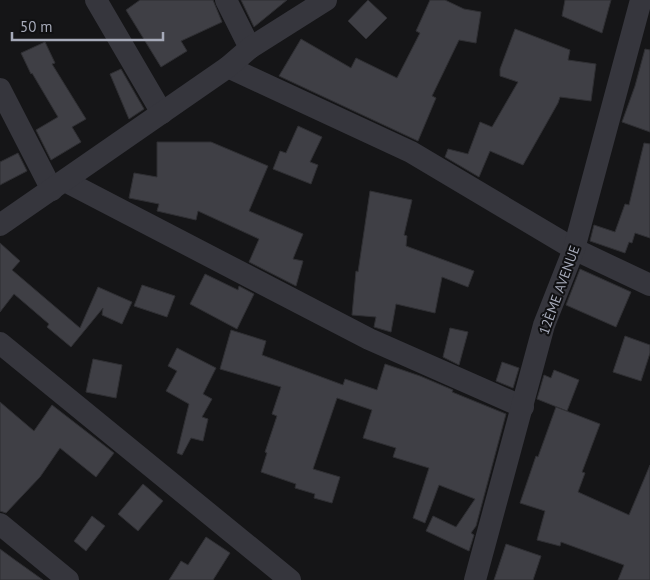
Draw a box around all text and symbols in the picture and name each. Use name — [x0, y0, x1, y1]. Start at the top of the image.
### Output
scale bar — [12, 10, 164, 42]
text: 50 m — [20, 17, 53, 36]
street label: 12ÈME AVENUE — [535, 243, 583, 337]

